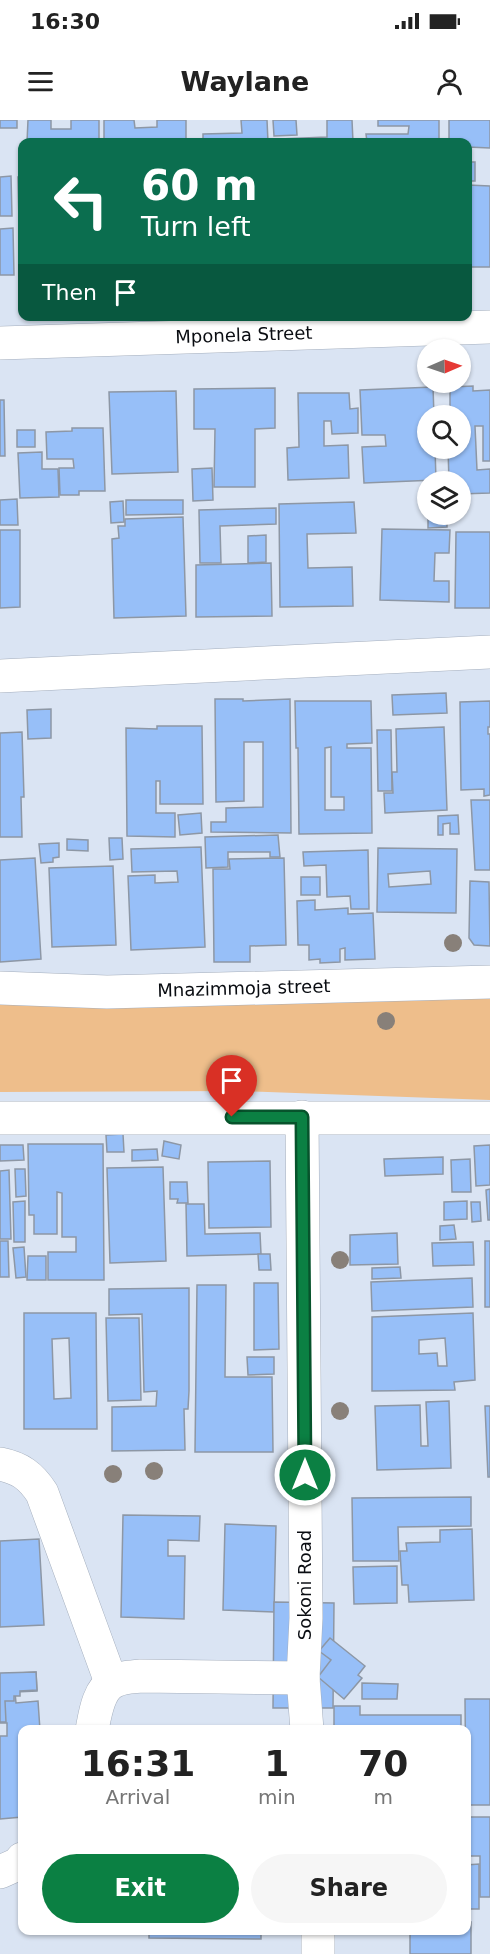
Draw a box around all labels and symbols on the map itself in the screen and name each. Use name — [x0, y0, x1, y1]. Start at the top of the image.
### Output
street label: Mponela Street — [175, 322, 313, 347]
north arrow — [417, 339, 471, 393]
street label: Mnazimmoja street — [157, 975, 331, 1001]
pin — [206, 1055, 257, 1117]
position arrow — [273, 1443, 337, 1507]
street label: Sokoni Road — [294, 1530, 315, 1640]

